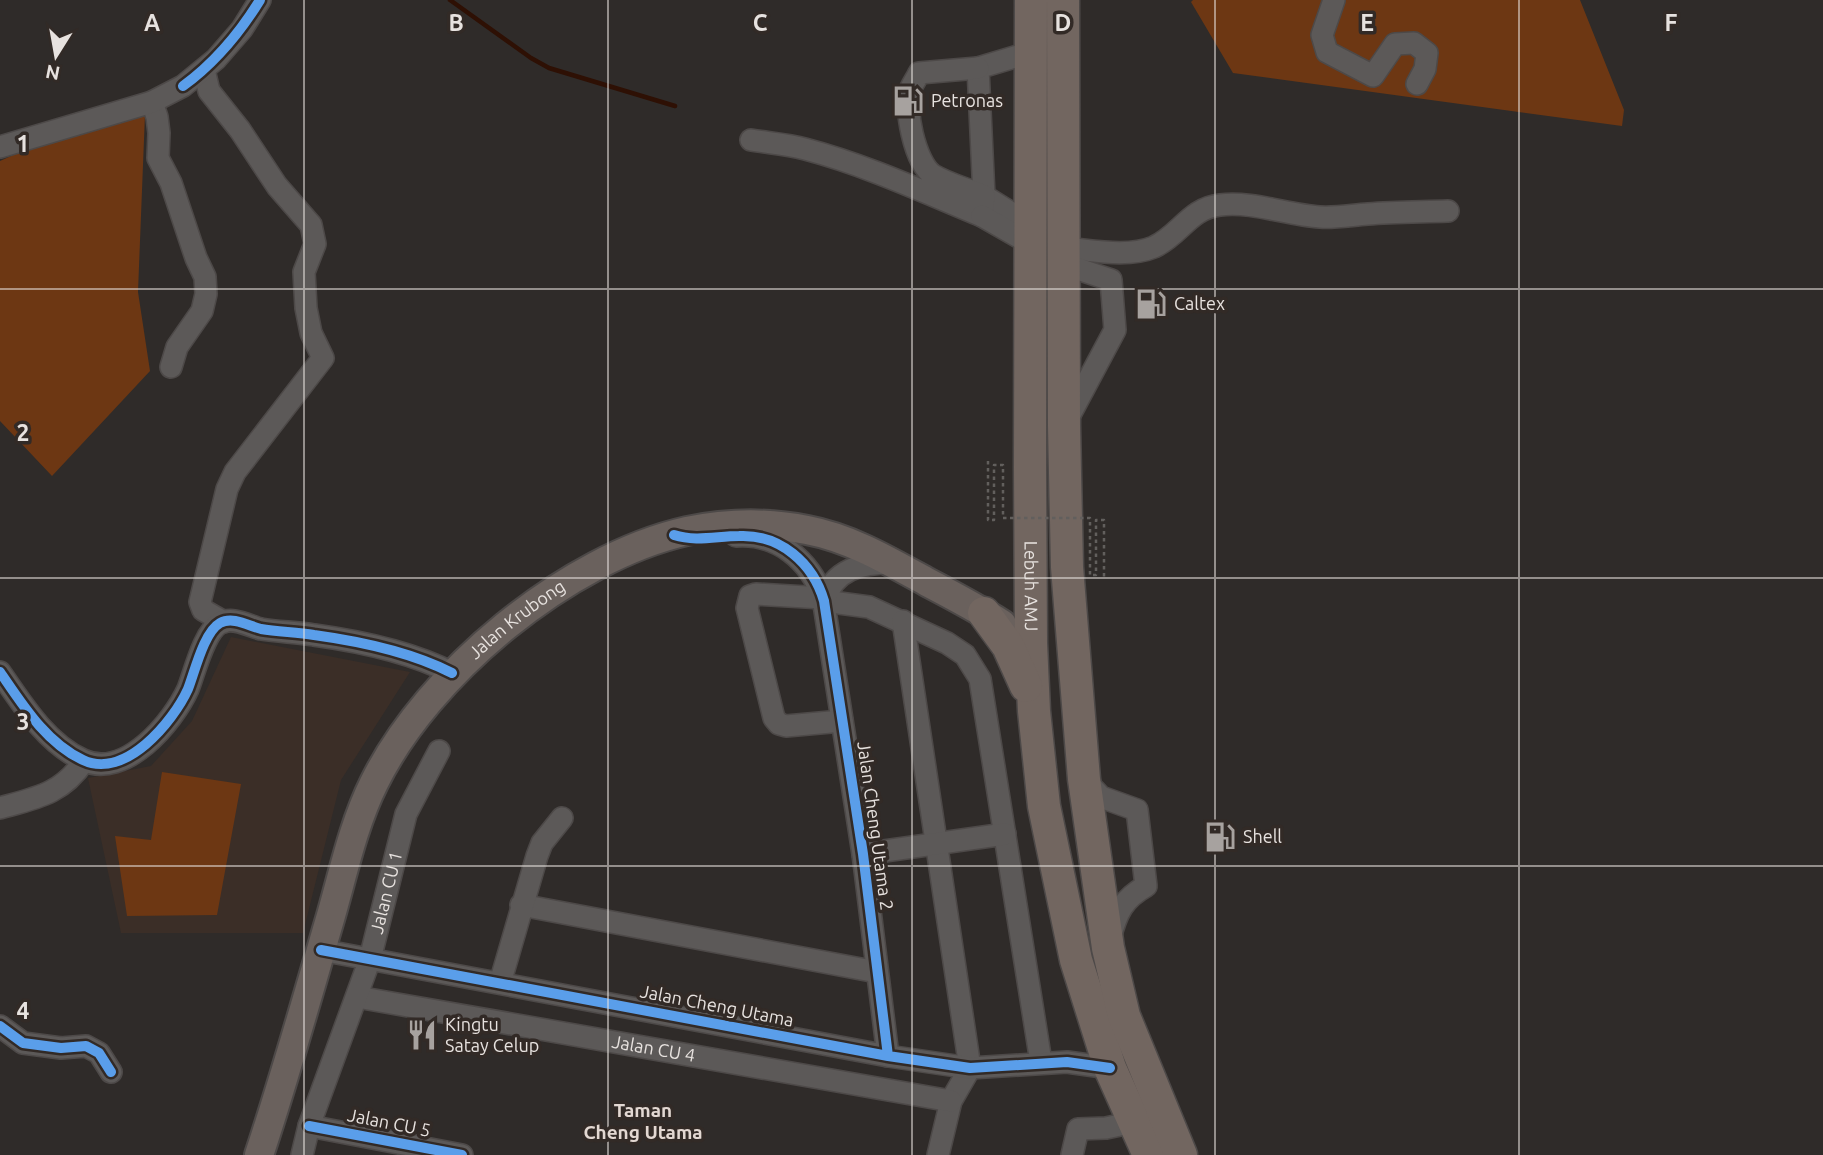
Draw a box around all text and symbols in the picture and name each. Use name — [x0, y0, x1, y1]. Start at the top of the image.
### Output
text: A — [144, 10, 160, 35]
text: B — [448, 10, 464, 35]
text: C — [753, 10, 768, 35]
text: D — [1055, 10, 1071, 35]
text: E — [1360, 10, 1374, 35]
text: F — [1665, 10, 1678, 35]
north arrow — [21, 21, 91, 91]
text: N — [44, 61, 62, 85]
fuel station icon: Petronas — [891, 84, 925, 118]
place label: Petronas — [931, 90, 1003, 110]
text: 1 — [17, 131, 29, 156]
fuel station icon: Caltex — [1134, 287, 1168, 321]
place label: Caltex — [1174, 293, 1225, 313]
text: 2 — [17, 420, 29, 445]
street label: Lebuh AMJ — [1021, 541, 1042, 631]
street label: Jalan Krubong — [464, 575, 568, 662]
text: 3 — [17, 709, 29, 734]
street label: Jalan Cheng Utama 2 — [854, 740, 898, 912]
fuel station icon: Shell — [1203, 820, 1237, 854]
place label: Shell — [1243, 826, 1282, 846]
street label: Jalan CU 1 — [366, 849, 405, 936]
street label: Jalan Cheng Utama — [639, 980, 796, 1030]
text: 4 — [17, 998, 30, 1023]
place label: Kingtu Satay Celup — [445, 1014, 539, 1055]
restaurant icon: Kingtu Satay Celup — [405, 1018, 439, 1052]
street label: Jalan CU 4 — [610, 1031, 697, 1065]
district label: Taman Cheng Utama — [583, 1099, 703, 1143]
street label: Jalan CU 5 — [346, 1104, 432, 1140]

